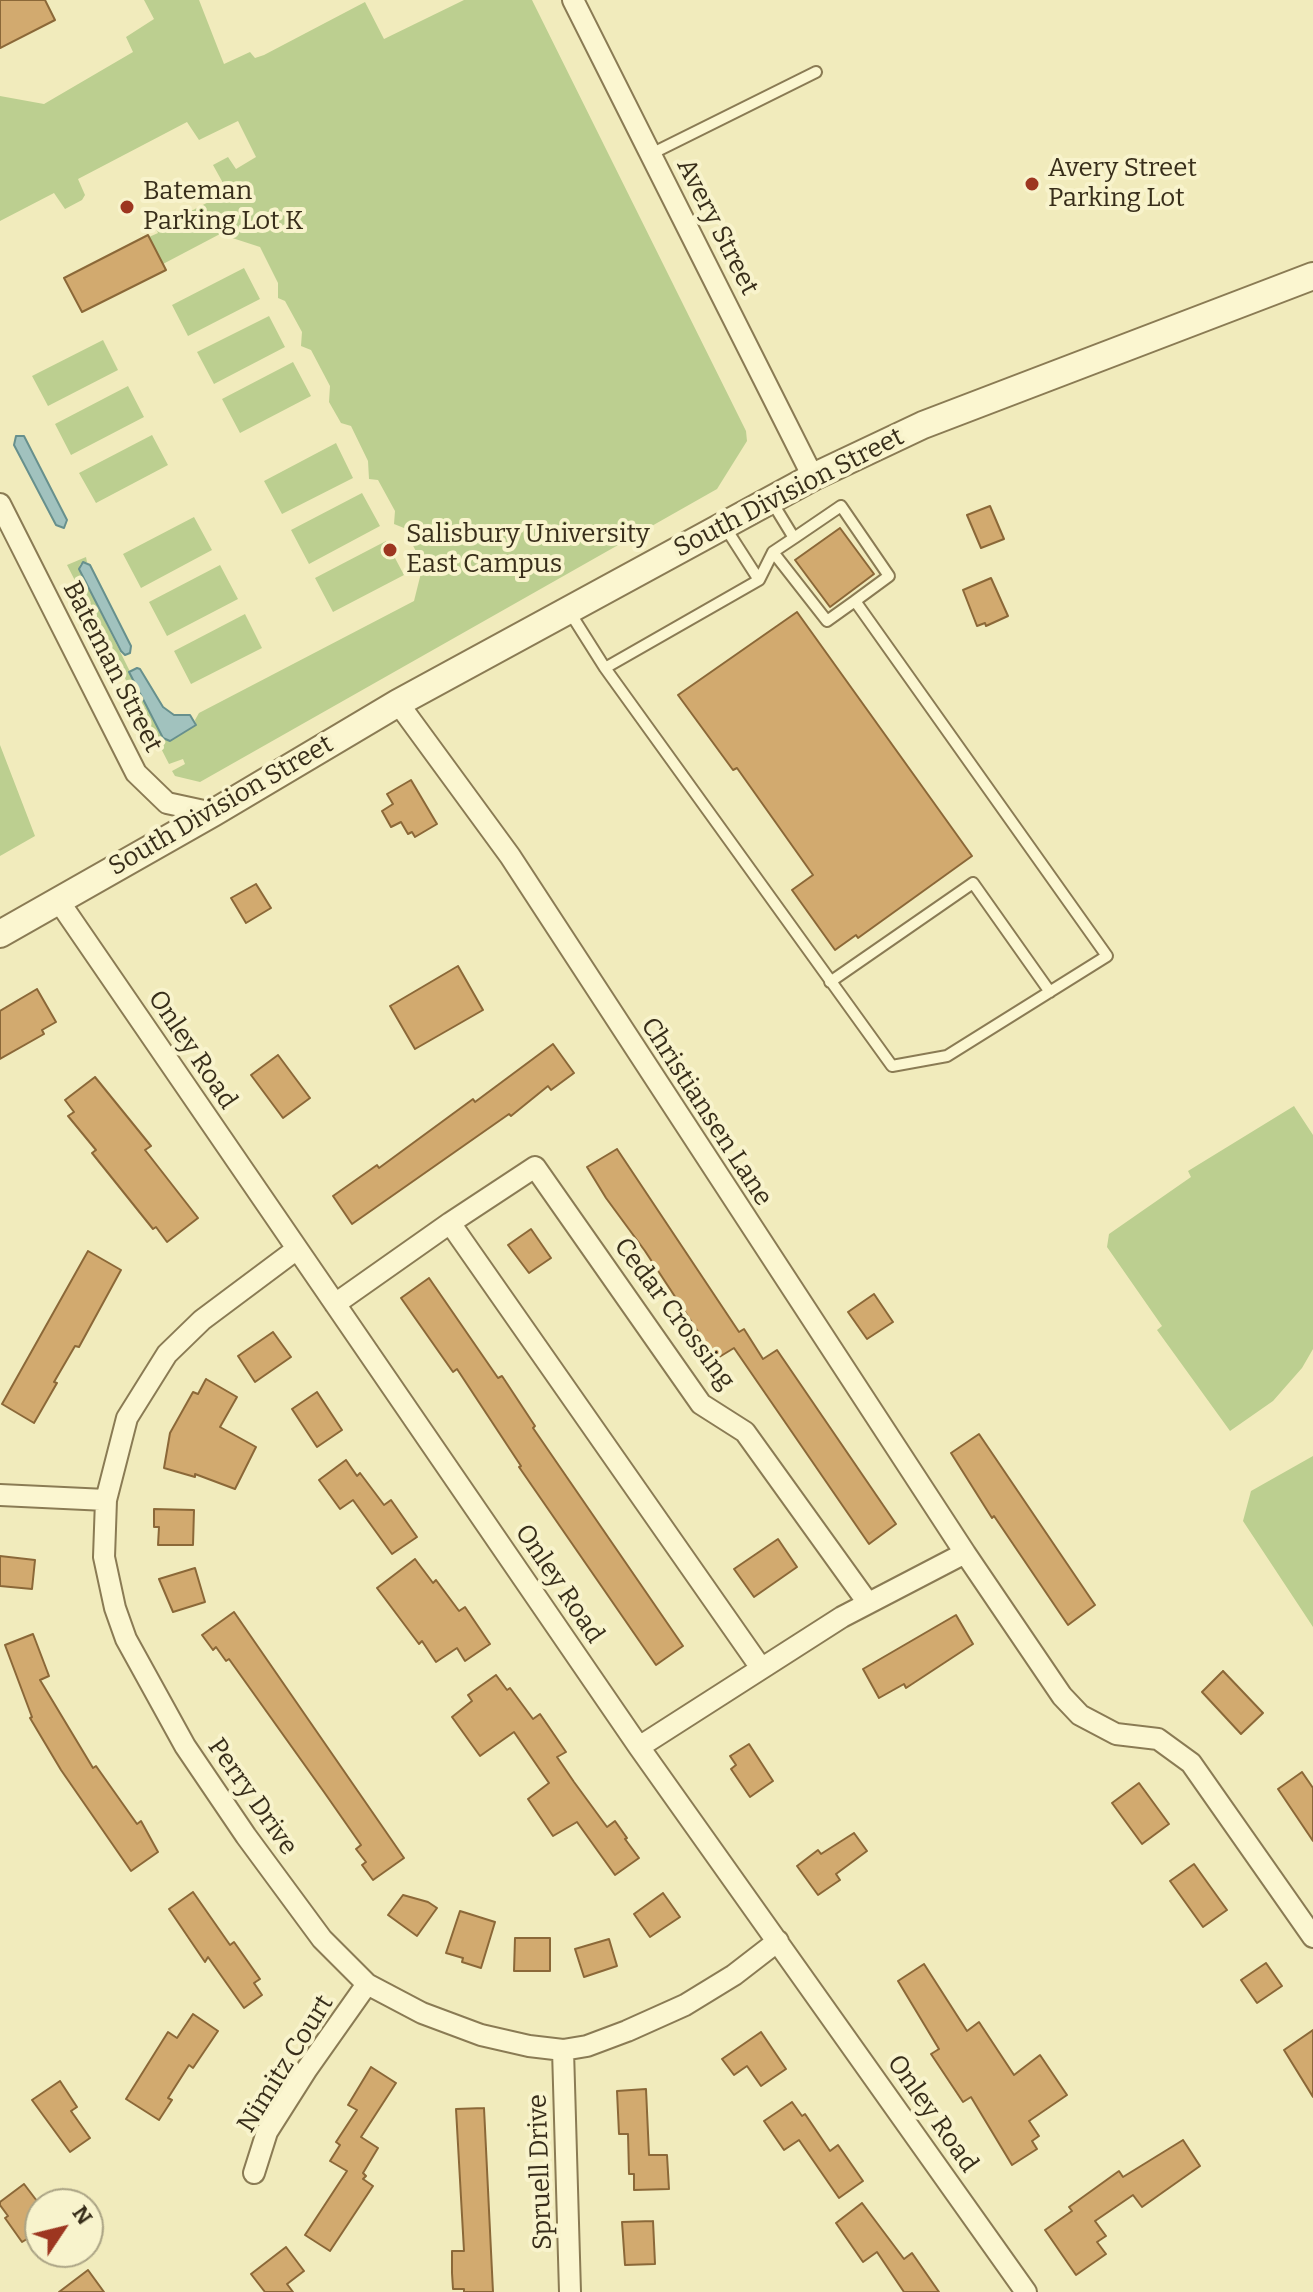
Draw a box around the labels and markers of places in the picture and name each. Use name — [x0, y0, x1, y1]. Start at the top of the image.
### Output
place label: Avery Street Parking Lot — [1048, 153, 1197, 214]
marker: Avery Street Parking Lot — [1023, 175, 1041, 193]
place label: Bateman Parking Lot K — [143, 176, 303, 238]
marker: Bateman Parking Lot K — [118, 198, 136, 216]
place label: Salisbury University East Campus — [406, 519, 650, 580]
marker: Salisbury University East Campus — [381, 541, 399, 559]

